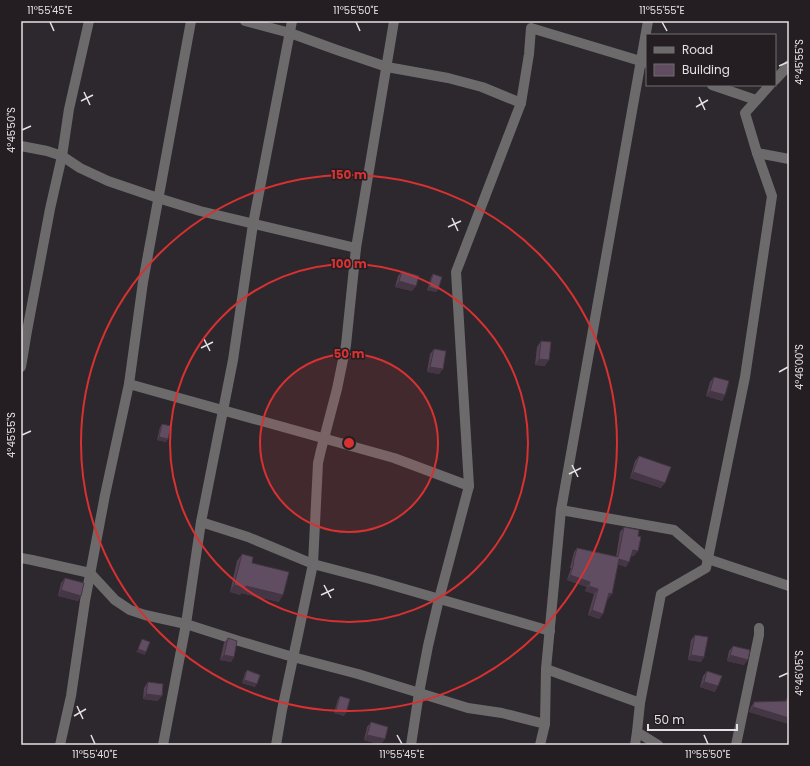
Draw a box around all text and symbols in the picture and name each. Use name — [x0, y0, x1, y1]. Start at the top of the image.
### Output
text: 11°55'45"E — [27, 3, 73, 18]
text: 11°55'50"E — [333, 3, 379, 18]
text: 11°55'55"E — [639, 3, 685, 18]
legend — [646, 34, 776, 86]
text: 4°45'55"S — [792, 39, 807, 85]
text: Road — [682, 41, 713, 58]
text: Building — [682, 61, 730, 78]
text: 4°45'50"S — [4, 107, 19, 153]
text: 150 m — [331, 166, 367, 183]
text: 100 m — [331, 255, 367, 272]
text: 4°46'00"S — [792, 344, 807, 390]
text: 50 m — [334, 345, 365, 362]
text: 4°45'55"S — [4, 412, 19, 458]
centre of rings — [342, 436, 356, 450]
text: 4°46'05"S — [792, 650, 807, 696]
scale bar — [648, 706, 737, 732]
text: 50 m — [654, 711, 685, 728]
text: 11°55'40"E — [72, 747, 118, 762]
text: 11°55'45"E — [379, 747, 425, 762]
text: 11°55'50"E — [685, 747, 731, 762]

